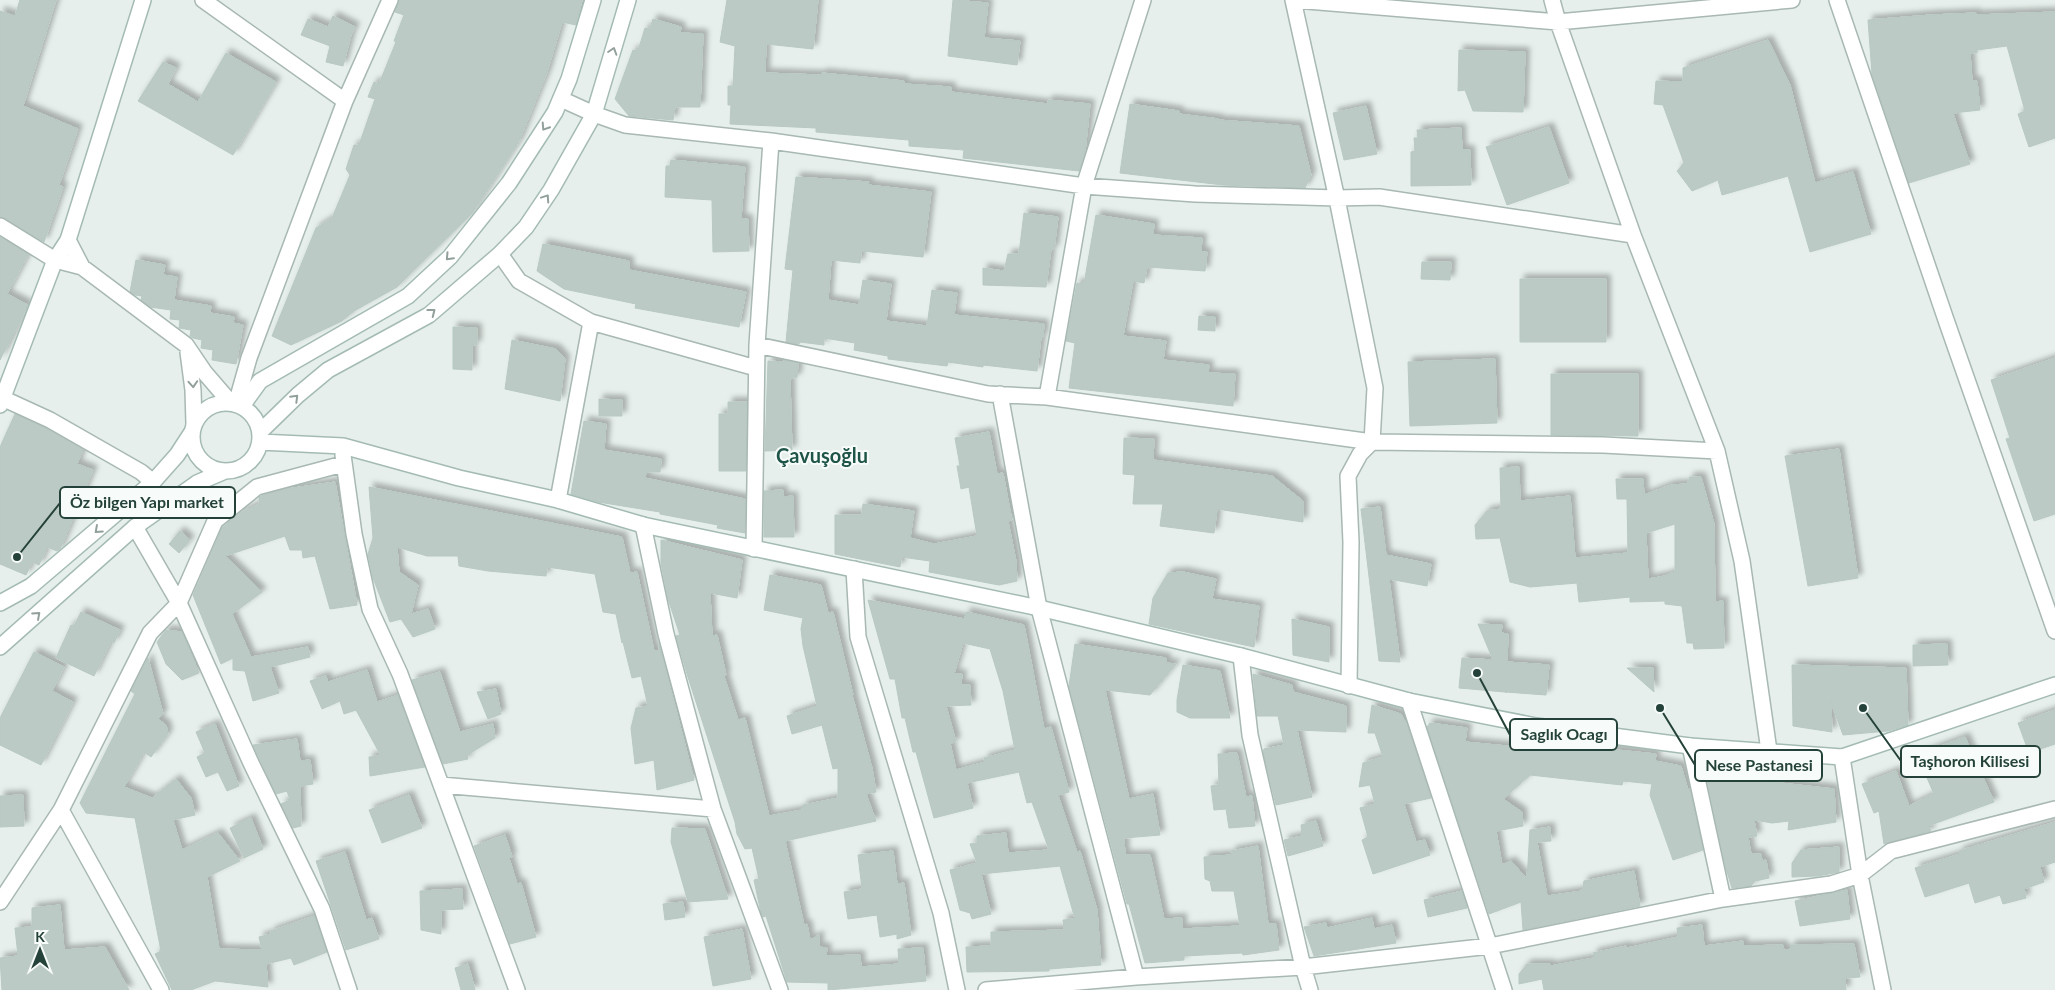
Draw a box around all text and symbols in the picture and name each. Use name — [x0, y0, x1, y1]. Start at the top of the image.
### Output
one-way arrow — [608, 47, 618, 56]
one-way arrow — [542, 121, 551, 130]
one-way arrow — [540, 194, 549, 203]
one-way arrow — [446, 251, 455, 260]
one-way arrow — [426, 309, 435, 317]
one-way arrow — [187, 380, 198, 388]
one-way arrow — [289, 395, 298, 404]
district label: Çavuşoğlu — [776, 443, 868, 467]
callout: Öz bilgen Yapı market — [60, 487, 235, 518]
text: Öz bilgen Yapı market — [70, 492, 224, 511]
one-way arrow — [94, 524, 103, 533]
one-way arrow — [31, 612, 40, 621]
callout: Saglık Ocagı — [1510, 719, 1617, 750]
text: Saglık Ocagı — [1521, 724, 1607, 743]
callout: Taşhoron Kilisesi — [1901, 746, 2040, 777]
callout: Nese Pastanesi — [1695, 750, 1822, 781]
text: Taşhoron Kilisesi — [1911, 751, 2029, 770]
text: Nese Pastanesi — [1705, 755, 1813, 774]
north arrow — [15, 925, 65, 975]
text: K — [35, 928, 45, 945]

